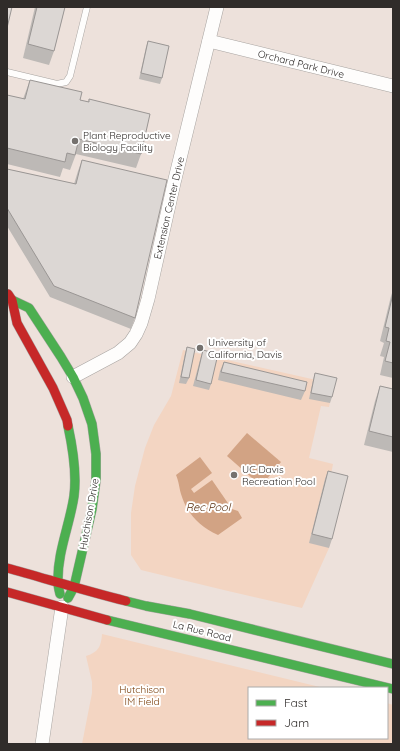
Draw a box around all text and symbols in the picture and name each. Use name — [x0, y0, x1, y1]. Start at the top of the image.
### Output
street label: Orchard Park Drive — [256, 47, 346, 81]
place label: Plant Reproductive Biology Facility — [83, 129, 171, 154]
marker: Plant Reproductive Biology Facility — [70, 136, 80, 146]
street label: Extension Center Drive — [151, 155, 187, 261]
place label: University of California, Davis — [208, 336, 282, 361]
marker: University of California, Davis — [195, 343, 205, 353]
place label: UC Davis Recreation Pool — [242, 463, 315, 488]
marker: UC Davis Recreation Pool — [229, 470, 239, 480]
street label: Hutchison Drive — [76, 477, 102, 551]
water label: Rec Pool — [186, 500, 232, 514]
street label: La Rue Road — [172, 617, 232, 645]
park label: Hutchison IM Field — [119, 683, 165, 708]
legend — [248, 687, 388, 739]
text: Fast — [284, 695, 308, 710]
text: Jam — [284, 715, 309, 730]

